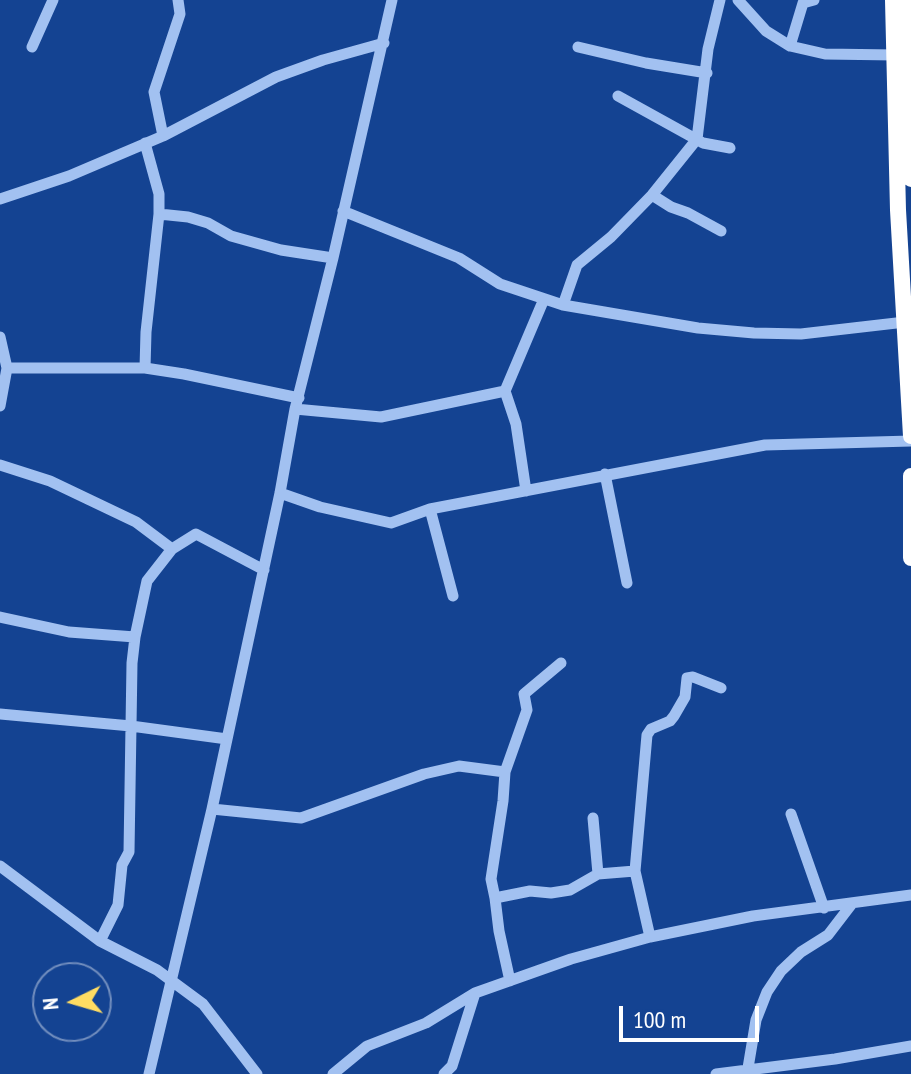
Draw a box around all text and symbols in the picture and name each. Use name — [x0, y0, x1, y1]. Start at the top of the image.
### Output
north arrow — [32, 962, 112, 1042]
scale bar — [623, 990, 763, 1040]
text: N — [36, 997, 65, 1011]
text: 100 m — [633, 1004, 686, 1035]

